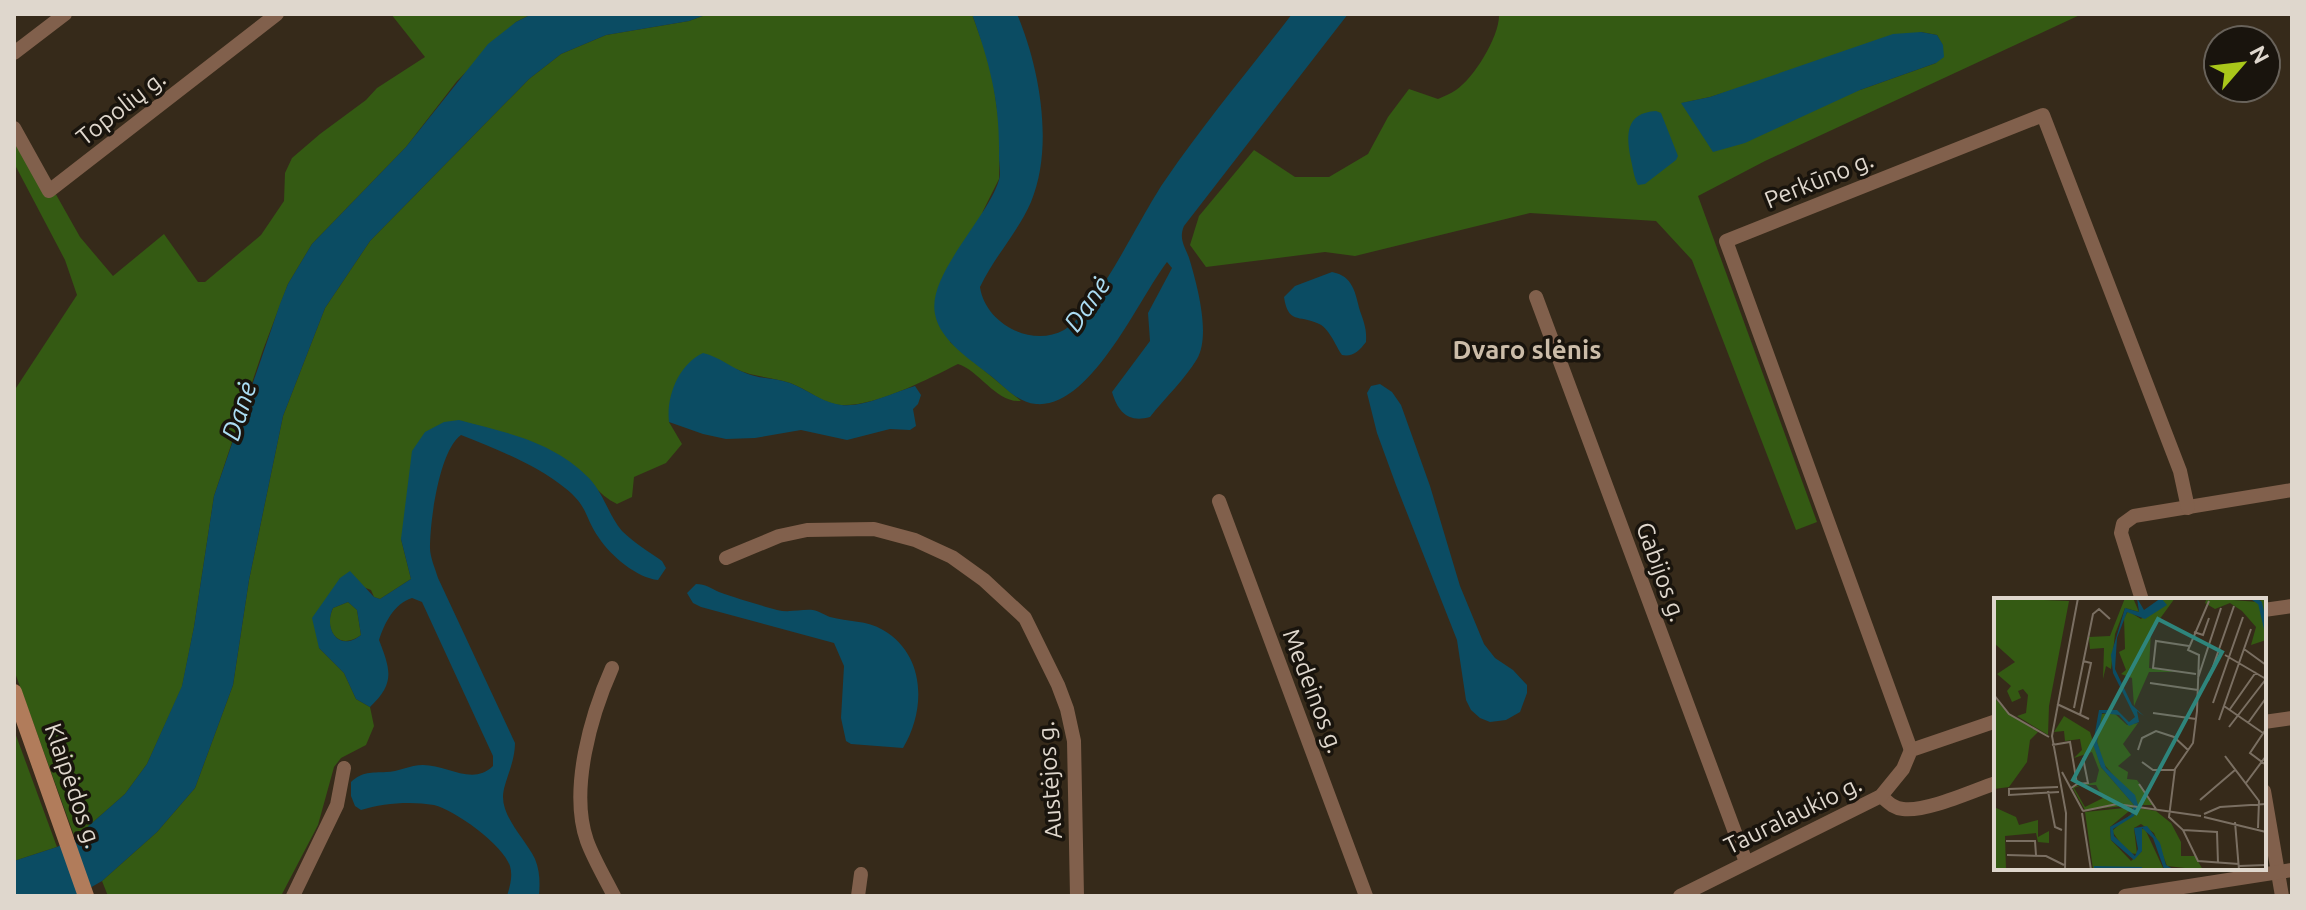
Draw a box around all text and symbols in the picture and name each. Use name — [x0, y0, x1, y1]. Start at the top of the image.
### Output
north arrow — [2202, 24, 2282, 104]
text: N — [2245, 41, 2275, 67]
street label: Topolių g. — [71, 65, 171, 151]
street label: Perkūno g. — [1760, 145, 1877, 214]
water label: Danė — [1058, 271, 1116, 337]
district label: Dvaro slėnis — [1453, 335, 1601, 364]
water label: Danė — [215, 378, 262, 444]
street label: Gabijos g. — [1631, 519, 1692, 625]
inset map — [1994, 598, 2266, 870]
street label: Medeinos g. — [1277, 625, 1349, 757]
street label: Klaipėdos g. — [40, 720, 107, 852]
street label: Austėjos g. — [1032, 720, 1067, 840]
street label: Tauralaukio g. — [1720, 770, 1866, 859]

